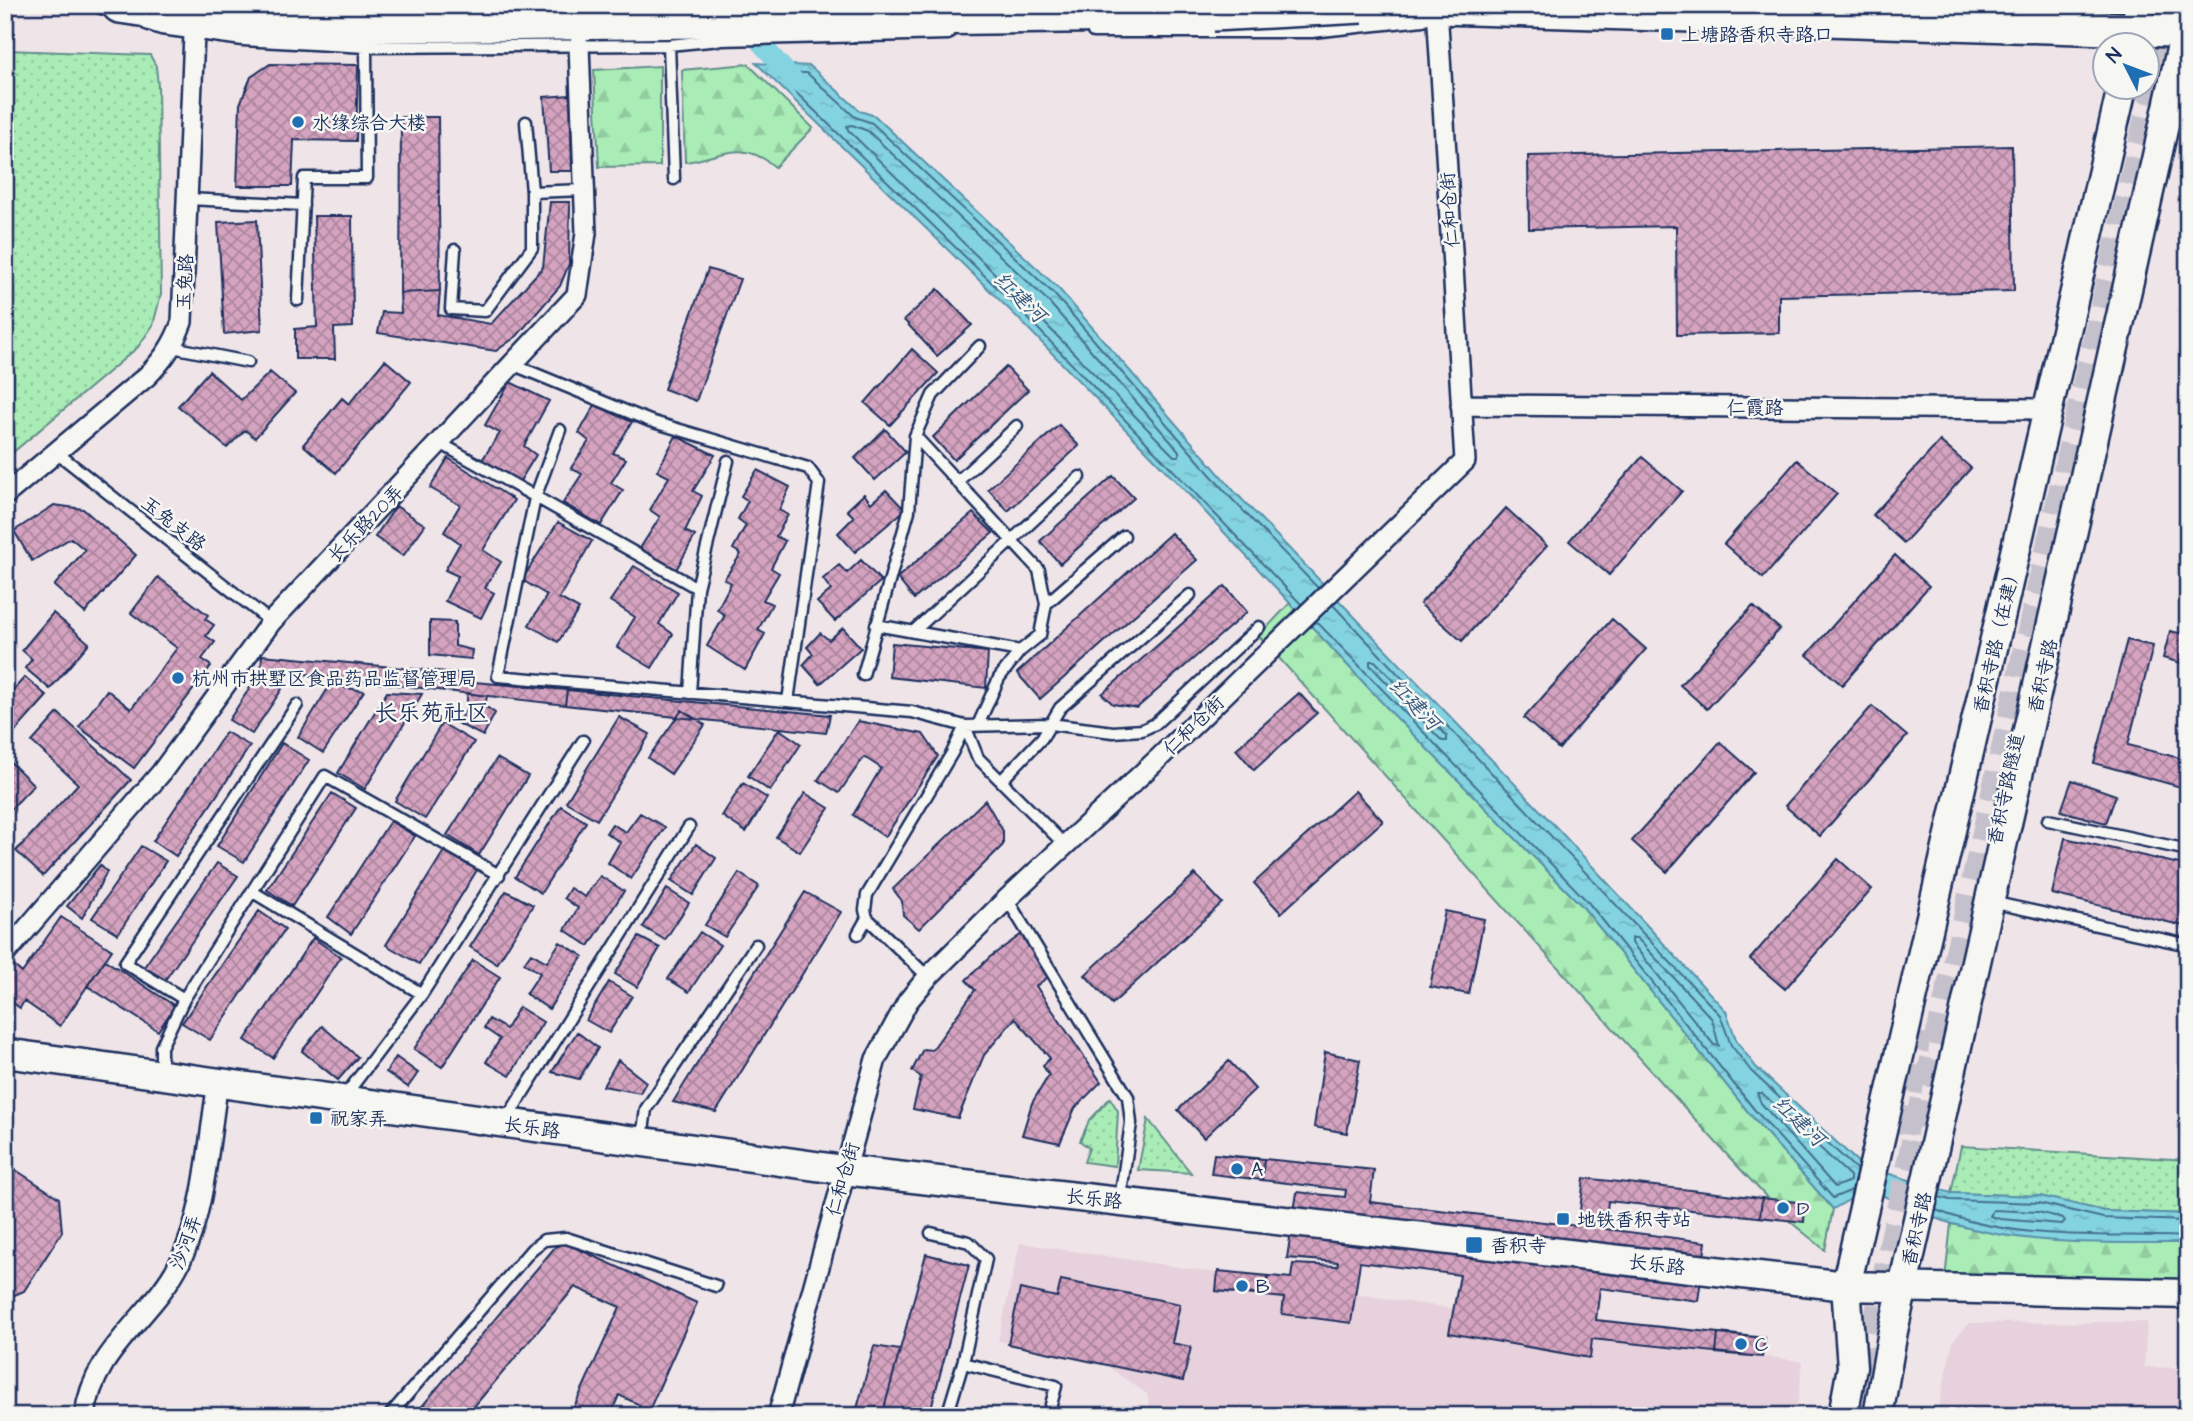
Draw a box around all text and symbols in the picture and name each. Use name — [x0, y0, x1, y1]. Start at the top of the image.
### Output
place label: 上塘路香积寺路口 — [1681, 22, 1833, 49]
marker: 上塘路香积寺路口 — [1659, 26, 1675, 42]
north arrow — [2092, 32, 2162, 102]
text: N — [2100, 42, 2129, 69]
place label: 水缘综合大楼 — [312, 110, 426, 137]
marker: 水缘综合大楼 — [290, 114, 306, 130]
street label: 仁和仓街 — [1434, 171, 1467, 249]
street label: 玉兔路 — [171, 253, 200, 311]
water label: 红建河 — [987, 265, 1055, 332]
street label: 仁霞路 — [1726, 395, 1784, 422]
street label: 长乐路20弄 — [322, 479, 410, 569]
street label: 玉兔支路 — [135, 490, 211, 558]
street label: 香积寺路（在建） — [1967, 562, 2028, 716]
street label: 香积寺路 — [2022, 636, 2065, 716]
place label: 杭州市拱墅区食品药品监督管理局 — [192, 666, 477, 693]
marker: 杭州市拱墅区食品药品监督管理局 — [170, 670, 186, 686]
water label: 红建河 — [1382, 672, 1449, 739]
street label: 仁和仓街 — [1157, 690, 1231, 762]
district label: 长乐苑社区 — [375, 697, 490, 729]
street label: 香积寺路隧道 — [1981, 731, 2032, 848]
water label: 红建河 — [1766, 1089, 1834, 1155]
place label: 祝家弄 — [330, 1106, 387, 1133]
marker: 祝家弄 — [308, 1110, 324, 1126]
street label: 长乐路 — [502, 1111, 562, 1146]
street label: 仁和仓街 — [820, 1139, 867, 1220]
place label: A — [1251, 1157, 1263, 1184]
marker: A — [1229, 1161, 1245, 1177]
street label: 长乐路 — [1064, 1183, 1124, 1216]
street label: 香积寺路 — [1896, 1189, 1939, 1269]
place label: D — [1797, 1196, 1809, 1223]
marker: D — [1775, 1200, 1791, 1216]
place label: 地铁香积寺站 — [1577, 1207, 1691, 1234]
street label: 沙河弄 — [164, 1211, 209, 1274]
marker: 地铁香积寺站 — [1555, 1211, 1571, 1227]
place label: 香积寺 — [1490, 1233, 1547, 1260]
marker: 香积寺 — [1464, 1235, 1484, 1255]
street label: 长乐路 — [1627, 1249, 1687, 1282]
place label: B — [1256, 1274, 1270, 1301]
marker: B — [1234, 1278, 1250, 1294]
place label: C — [1755, 1332, 1769, 1359]
marker: C — [1733, 1336, 1749, 1352]

